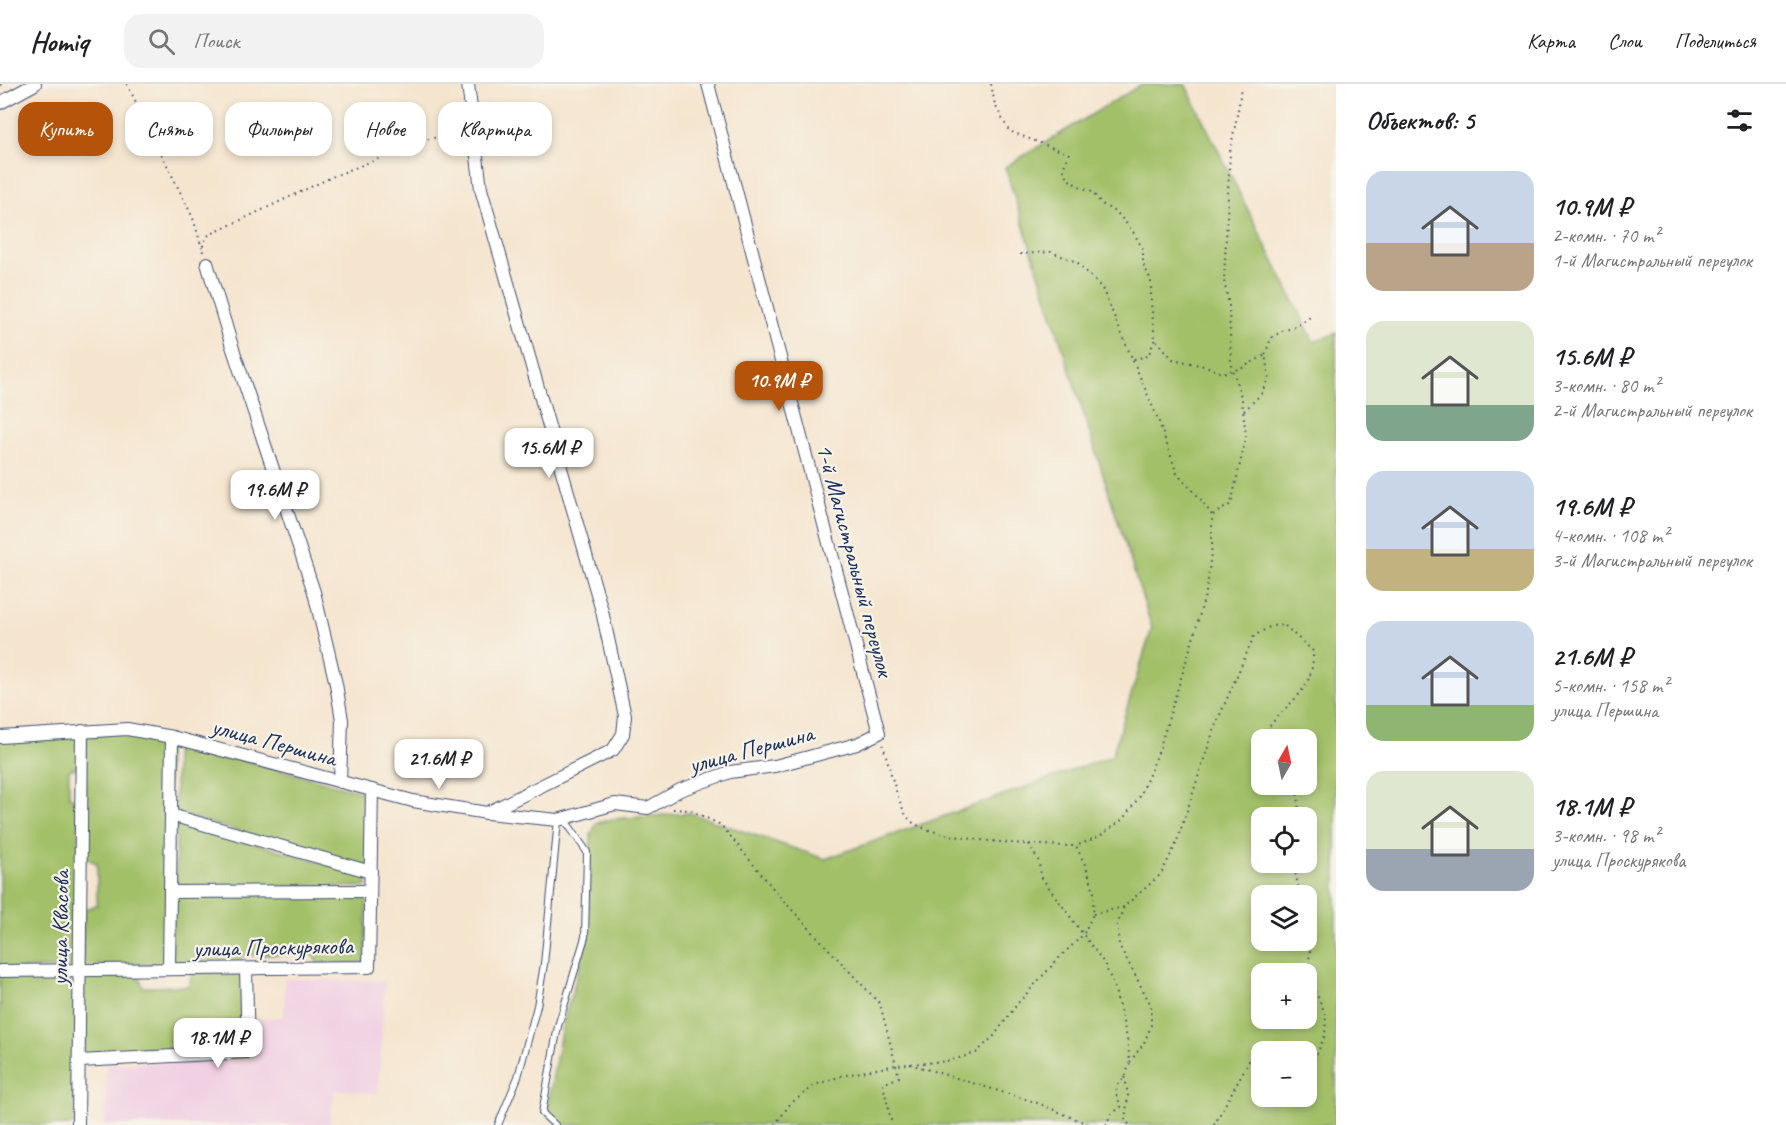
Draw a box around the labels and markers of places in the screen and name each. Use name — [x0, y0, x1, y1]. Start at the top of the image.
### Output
pin: 10.9M ₽ — [724, 361, 834, 412]
pin: 15.6M ₽ — [494, 428, 604, 479]
pin: 19.6M ₽ — [220, 470, 330, 521]
pin: 21.6M ₽ — [384, 739, 494, 790]
pin: 18.1M ₽ — [163, 1018, 273, 1069]

